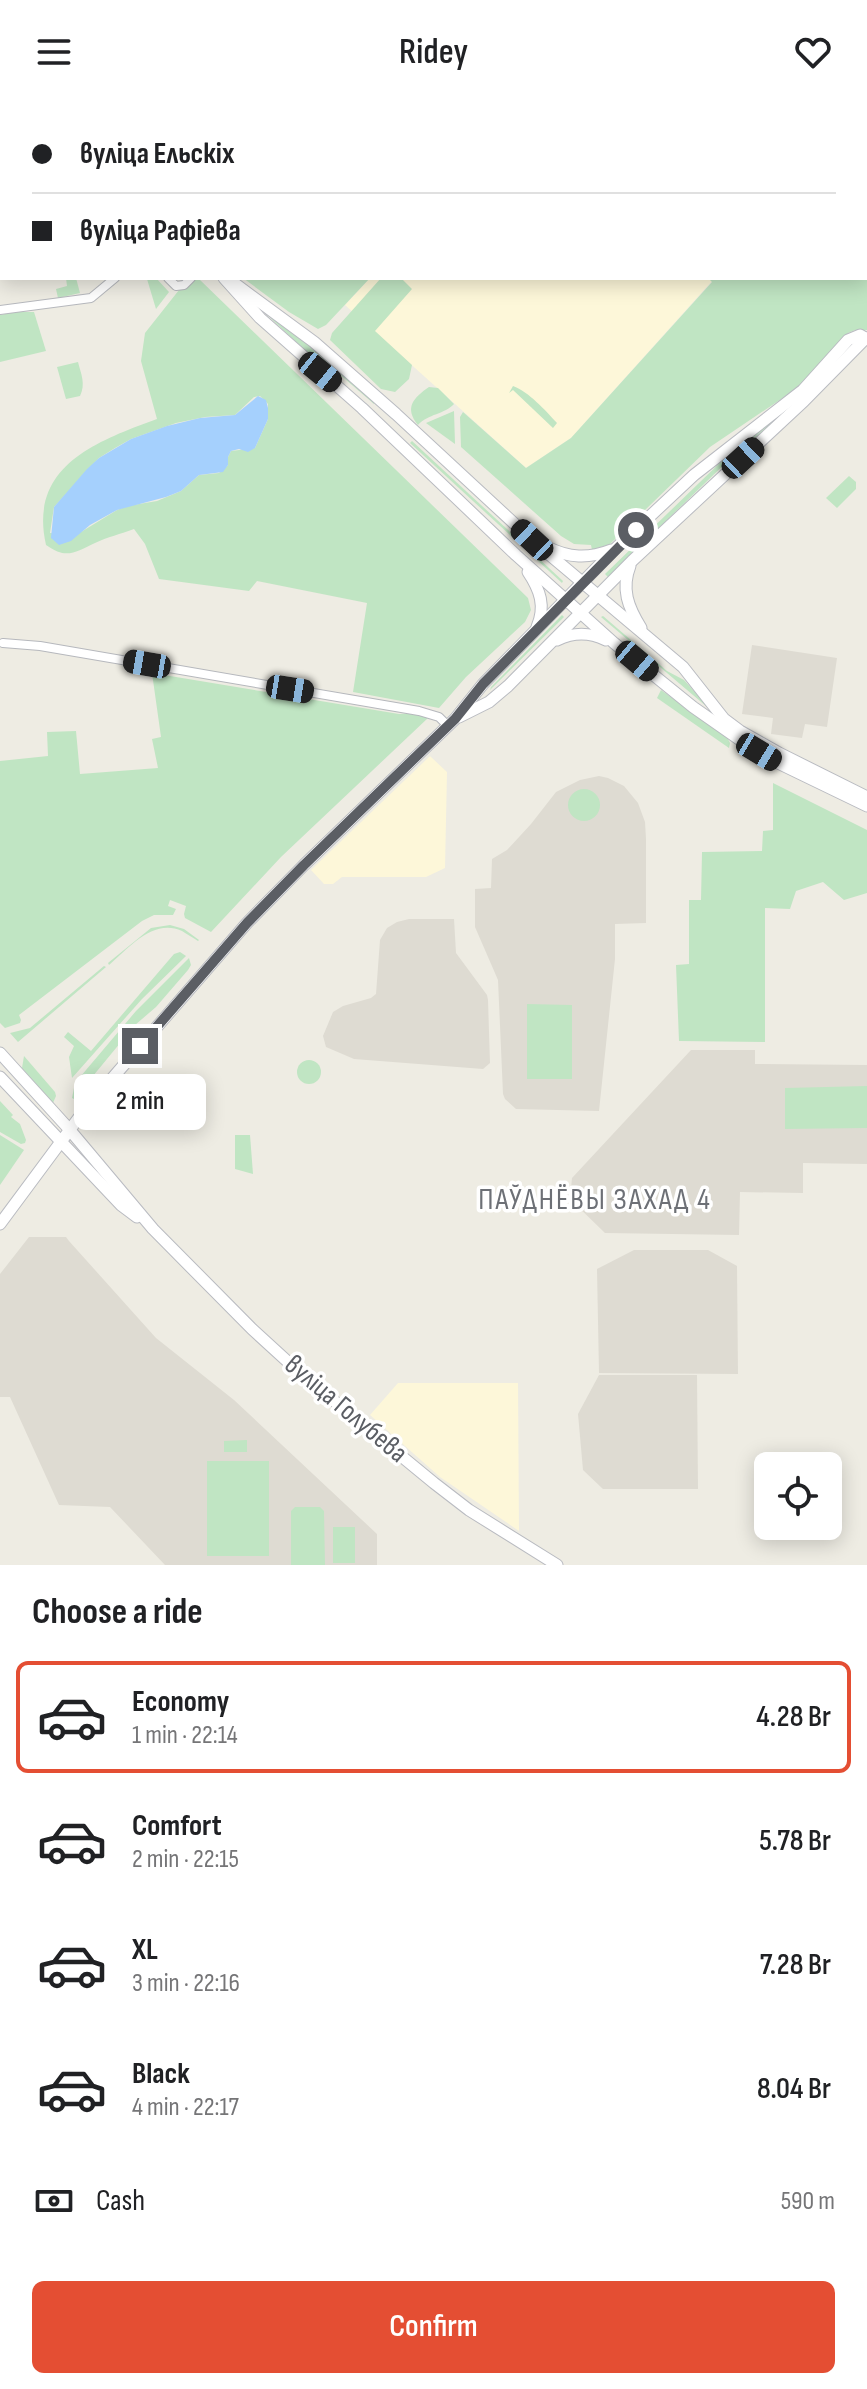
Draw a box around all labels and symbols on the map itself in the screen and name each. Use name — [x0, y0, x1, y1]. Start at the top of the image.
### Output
car — [294, 348, 346, 396]
car — [717, 433, 769, 483]
route start — [618, 512, 654, 548]
car — [506, 515, 558, 565]
car — [611, 636, 663, 686]
car — [121, 648, 173, 680]
car — [264, 673, 316, 705]
car — [732, 729, 786, 775]
route end — [122, 1028, 158, 1064]
callout: 2 min — [74, 1074, 206, 1130]
district label: ПАЎДНЁВЫ ЗАХАД 4 — [478, 1182, 712, 1218]
street label: вуліца Голубева — [278, 1348, 414, 1470]

